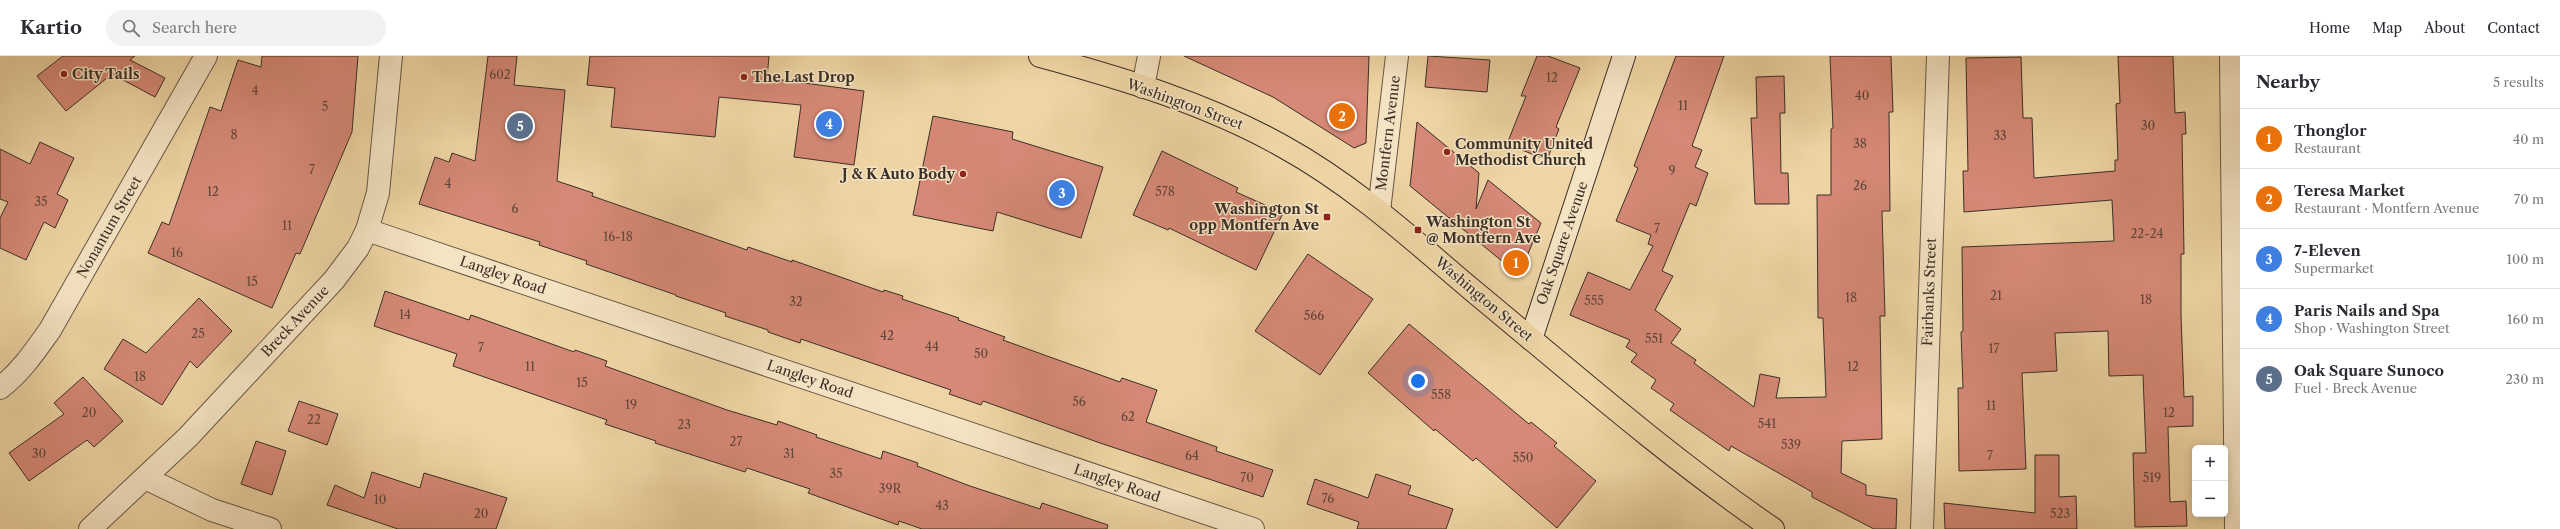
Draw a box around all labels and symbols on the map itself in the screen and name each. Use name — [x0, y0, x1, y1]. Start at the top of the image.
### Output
place label: City Tails — [72, 65, 139, 83]
house number: 602 — [489, 67, 511, 82]
place label: The Last Drop — [752, 68, 855, 86]
marker: City Tails — [59, 69, 69, 79]
house number: 12 — [1546, 70, 1558, 85]
marker: The Last Drop — [739, 72, 749, 82]
street label: Washington Street — [1123, 74, 1246, 133]
street label: Montfern Avenue — [1372, 74, 1404, 192]
house number: 4 — [252, 83, 259, 98]
house number: 40 — [1855, 88, 1869, 103]
house number: 11 — [1678, 98, 1688, 113]
house number: 5 — [322, 99, 328, 114]
pin: 2 — [1329, 101, 1355, 131]
pin: 4 — [816, 109, 842, 139]
pin: 5 — [507, 111, 533, 141]
house number: 30 — [2141, 118, 2155, 133]
house number: 8 — [230, 127, 238, 142]
house number: 33 — [1993, 128, 2007, 143]
place label: Community United Methodist Church — [1455, 135, 1594, 169]
house number: 38 — [1853, 136, 1867, 151]
marker: Community United Methodist Church — [1442, 147, 1452, 157]
house number: 7 — [309, 162, 315, 177]
house number: 9 — [1668, 163, 1676, 178]
place label: J & K Auto Body — [839, 165, 955, 183]
marker: J & K Auto Body — [958, 169, 968, 179]
street label: Nonantum Street — [73, 173, 145, 281]
house number: 4 — [445, 176, 452, 191]
pin: 3 — [1049, 178, 1075, 208]
house number: 26 — [1853, 178, 1867, 193]
street label: Oak Square Avenue — [1532, 179, 1592, 307]
house number: 12 — [207, 184, 219, 199]
house number: 578 — [1155, 184, 1175, 199]
house number: 35 — [34, 194, 48, 209]
place label: Washington St opp Montfern Ave — [1189, 200, 1319, 234]
house number: 6 — [511, 201, 519, 216]
marker: Washington St opp Montfern Ave — [1322, 212, 1332, 222]
place label: Washington St @ Montfern Ave — [1425, 213, 1541, 247]
house number: 11 — [282, 218, 292, 233]
house number: 7 — [1654, 221, 1660, 236]
marker: Washington St @ Montfern Ave — [1413, 225, 1423, 235]
house number: 22-24 — [2130, 226, 2164, 241]
house number: 16-18 — [603, 229, 633, 244]
street label: Fairbanks Street — [1918, 238, 1940, 346]
house number: 16 — [171, 245, 183, 260]
pin: 1 — [1503, 248, 1529, 278]
street label: Langley Road — [457, 252, 549, 298]
street label: Washington Street — [1431, 252, 1537, 345]
house number: 15 — [246, 274, 258, 289]
street label: Breck Avenue — [257, 281, 333, 361]
house number: 21 — [1990, 288, 2002, 303]
house number: 18 — [1845, 290, 1857, 305]
house number: 18 — [2140, 292, 2152, 307]
house number: 555 — [1584, 293, 1604, 308]
house number: 32 — [789, 294, 803, 309]
house number: 14 — [399, 307, 411, 322]
house number: 566 — [1304, 308, 1324, 323]
house number: 25 — [191, 326, 205, 341]
house number: 42 — [880, 328, 894, 343]
house number: 551 — [1645, 331, 1663, 346]
house number: 44 — [925, 339, 939, 354]
house number: 7 — [478, 340, 484, 355]
house number: 17 — [1989, 341, 2000, 356]
house number: 50 — [974, 346, 988, 361]
street label: Langley Road — [764, 356, 856, 402]
house number: 11 — [525, 359, 535, 374]
house number: 12 — [1847, 359, 1859, 374]
house number: 18 — [134, 369, 146, 384]
your location — [1408, 371, 1428, 391]
house number: 15 — [576, 375, 588, 390]
house number: 558 — [1431, 387, 1451, 402]
house number: 56 — [1072, 394, 1086, 409]
house number: 19 — [625, 397, 637, 412]
house number: 11 — [1986, 398, 1996, 413]
house number: 20 — [82, 405, 96, 420]
house number: 12 — [2163, 405, 2175, 420]
house number: 62 — [1121, 409, 1135, 424]
house number: 22 — [307, 412, 321, 427]
house number: 541 — [1758, 416, 1776, 431]
house number: 23 — [677, 417, 691, 432]
house number: 27 — [730, 434, 742, 449]
house number: 539 — [1781, 437, 1801, 452]
house number: 30 — [32, 446, 46, 461]
house number: 31 — [783, 446, 795, 461]
house number: 64 — [1185, 448, 1199, 463]
house number: 7 — [1987, 448, 1993, 463]
house number: 550 — [1513, 450, 1533, 465]
street label: Langley Road — [1071, 460, 1163, 506]
house number: 35 — [829, 466, 843, 481]
house number: 70 — [1240, 470, 1254, 485]
house number: 519 — [2143, 470, 2161, 485]
house number: 39R — [879, 481, 902, 496]
house number: 76 — [1322, 491, 1334, 506]
house number: 10 — [374, 492, 386, 507]
house number: 43 — [935, 498, 949, 513]
house number: 20 — [474, 506, 488, 521]
house number: 523 — [2050, 506, 2070, 521]

